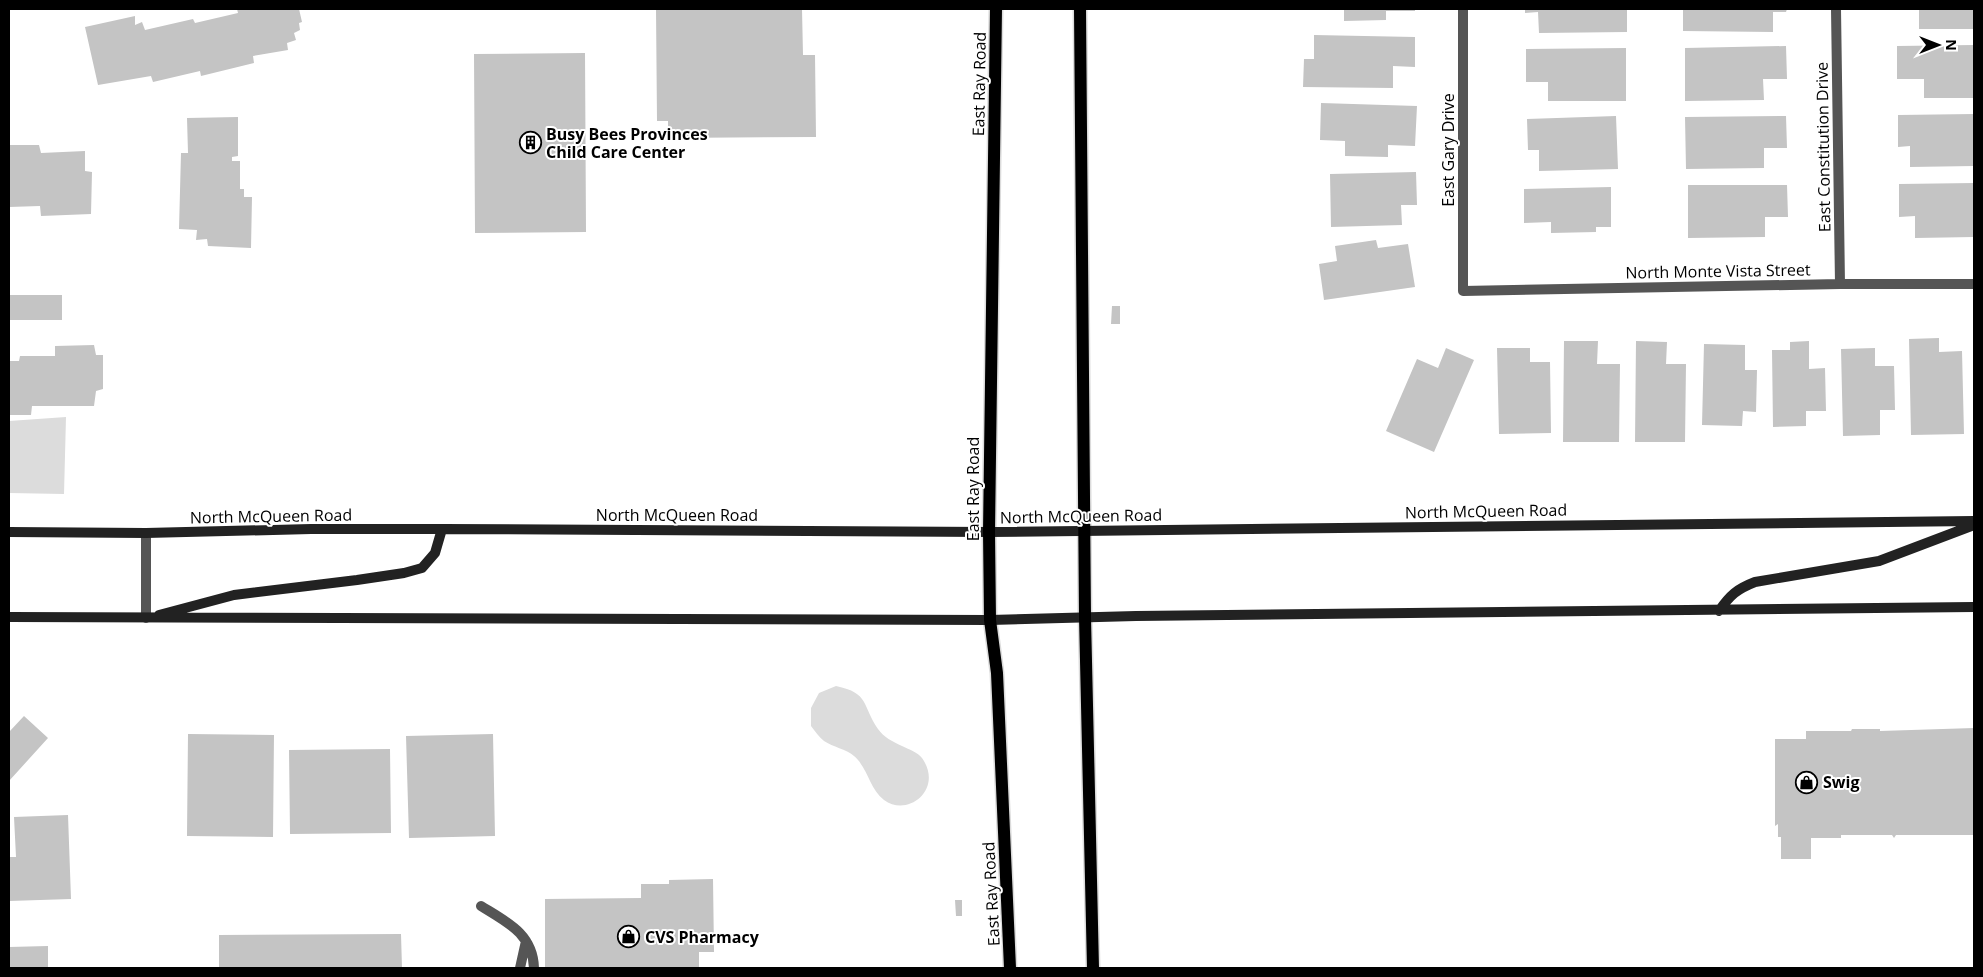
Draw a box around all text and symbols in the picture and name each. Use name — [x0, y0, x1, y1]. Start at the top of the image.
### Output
north arrow — [1913, 20, 1963, 70]
street label: East Ray Road — [967, 32, 991, 136]
text: N — [1942, 39, 1961, 51]
street label: East Constitution Drive — [1811, 62, 1835, 232]
street label: East Gary Drive — [1437, 93, 1459, 207]
place label: Busy Bees Provinces Child Care Center — [546, 123, 708, 163]
building icon: Busy Bees Provinces Child Care Center — [518, 131, 542, 155]
street label: North Monte Vista Street — [1625, 258, 1811, 284]
street label: East Ray Road — [962, 437, 984, 541]
street label: North McQueen Road — [1405, 499, 1567, 523]
street label: North McQueen Road — [190, 504, 352, 528]
street label: North McQueen Road — [596, 504, 758, 526]
street label: North McQueen Road — [1000, 504, 1162, 528]
shop icon: Swig — [1795, 770, 1819, 794]
place label: Swig — [1823, 771, 1859, 793]
street label: East Ray Road — [977, 841, 1005, 947]
shop icon: CVS Pharmacy — [617, 925, 641, 949]
place label: CVS Pharmacy — [645, 926, 760, 948]

